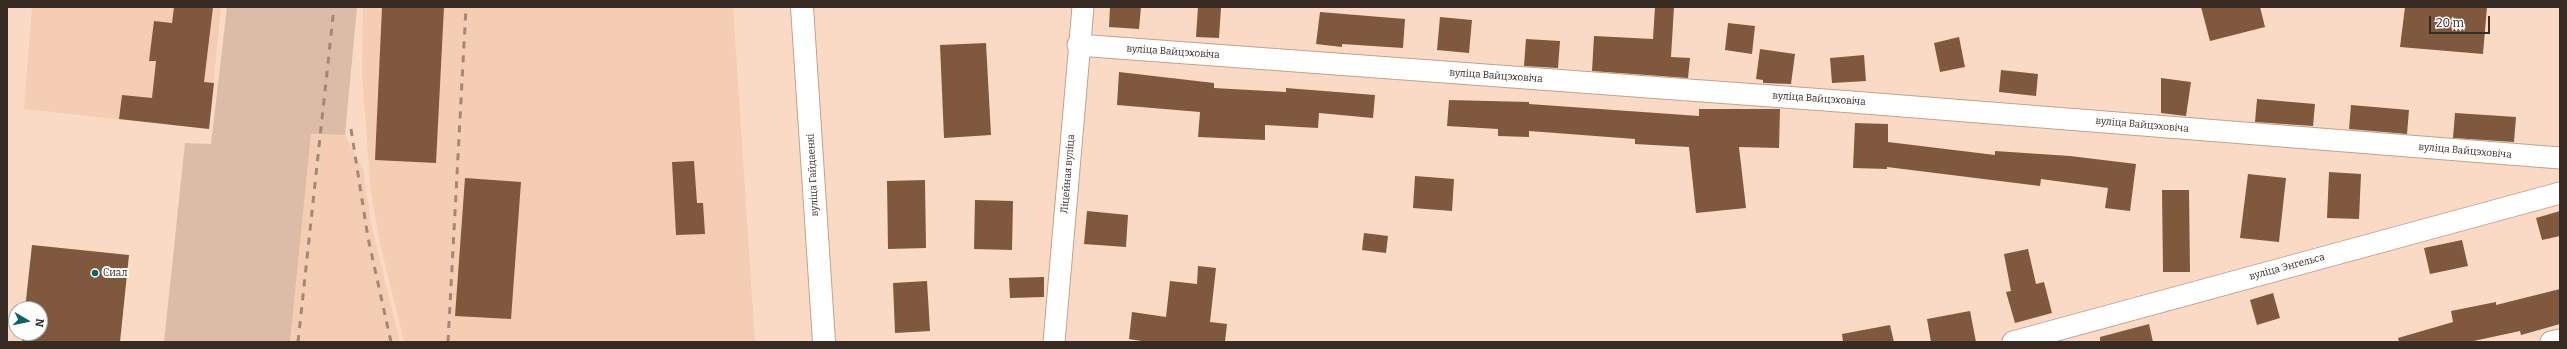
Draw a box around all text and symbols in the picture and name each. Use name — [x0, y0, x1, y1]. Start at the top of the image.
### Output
scale bar — [2431, 8, 2492, 34]
text: 20 m — [2436, 16, 2464, 30]
street label: вуліца Вайцэховіча — [1126, 43, 1220, 61]
street label: вуліца Вайцэховіча — [1449, 67, 1543, 85]
street label: вуліца Вайцэховіча — [1772, 90, 1866, 108]
street label: вуліца Вайцэховіча — [2095, 115, 2189, 135]
street label: вуліца Гайдаенкі — [805, 133, 821, 217]
street label: Ліцейная вуліца — [1059, 134, 1077, 214]
street label: вуліца Вайцэховіча — [2418, 141, 2512, 161]
street label: вуліца Энгельса — [2248, 251, 2326, 283]
place label: Сиал — [103, 267, 127, 279]
marker: Сиал — [90, 268, 100, 278]
north arrow — [8, 301, 48, 341]
text: N — [32, 318, 46, 328]

